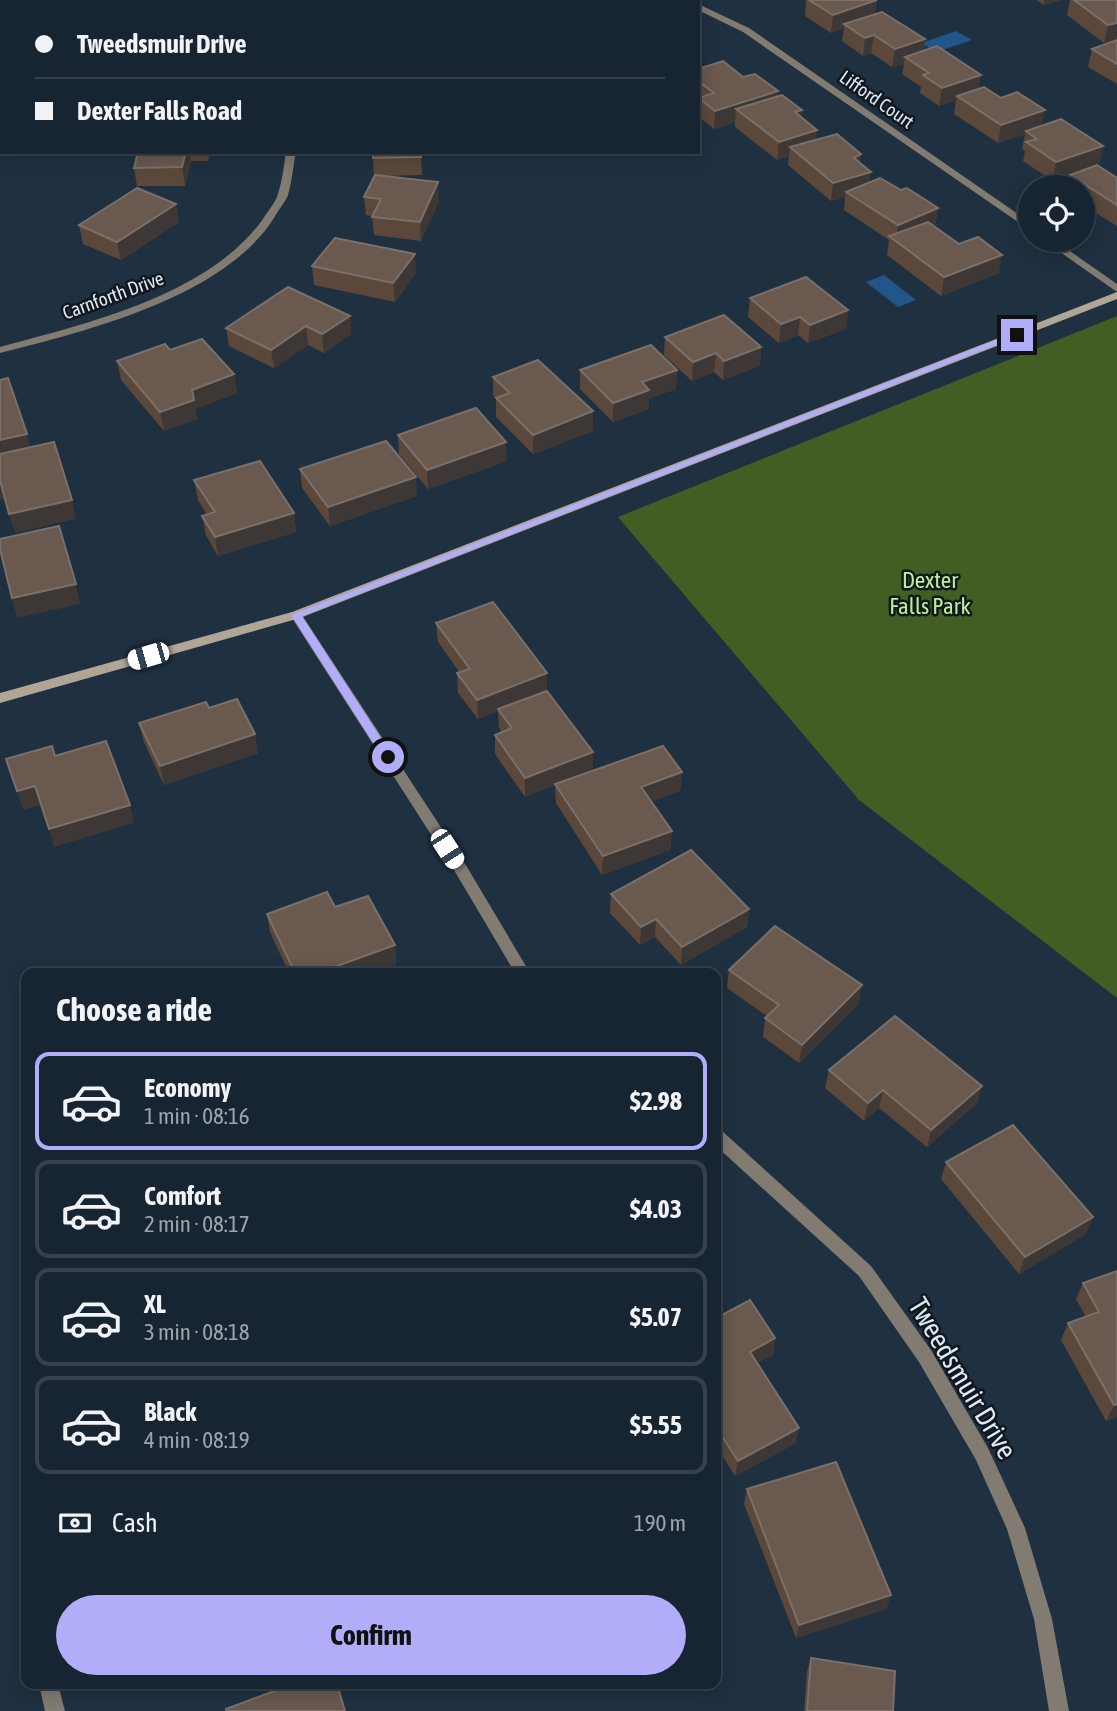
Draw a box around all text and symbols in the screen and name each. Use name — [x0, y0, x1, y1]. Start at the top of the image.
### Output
text: Tweedsmuir Drive — [77, 29, 246, 59]
street label: Lifford Court — [836, 65, 918, 133]
text: Dexter Falls Road — [77, 96, 242, 126]
map controls — [1018, 175, 1095, 252]
button: locate — [1018, 175, 1095, 252]
street label: Carnforth Drive — [59, 267, 167, 323]
route end — [1001, 319, 1033, 351]
park label: Dexter Falls Park — [889, 567, 971, 619]
car — [125, 640, 172, 672]
route start — [372, 741, 404, 773]
car — [427, 826, 468, 872]
text: Choose a ride — [56, 991, 212, 1028]
icon: car — [60, 1070, 123, 1133]
text: Economy — [144, 1073, 231, 1103]
text: $2.98 — [630, 1086, 682, 1116]
text: 1 min · 08:16 — [144, 1103, 250, 1129]
icon: car — [60, 1178, 123, 1241]
text: Comfort — [144, 1181, 221, 1211]
text: $4.03 — [630, 1194, 682, 1224]
text: 2 min · 08:17 — [144, 1211, 250, 1237]
icon: car — [60, 1286, 123, 1349]
text: XL — [144, 1289, 166, 1319]
street label: Tweedsmuir Drive — [902, 1292, 1024, 1464]
text: $5.07 — [630, 1302, 682, 1332]
text: 3 min · 08:18 — [144, 1319, 250, 1345]
icon: car — [60, 1394, 123, 1457]
text: Black — [144, 1397, 196, 1427]
text: $5.55 — [630, 1410, 682, 1440]
text: 4 min · 08:19 — [144, 1427, 250, 1453]
icon: cash — [56, 1504, 94, 1542]
text: Cash — [112, 1508, 158, 1538]
text: 190 m — [634, 1510, 686, 1536]
button: Confirm — [56, 1595, 686, 1675]

